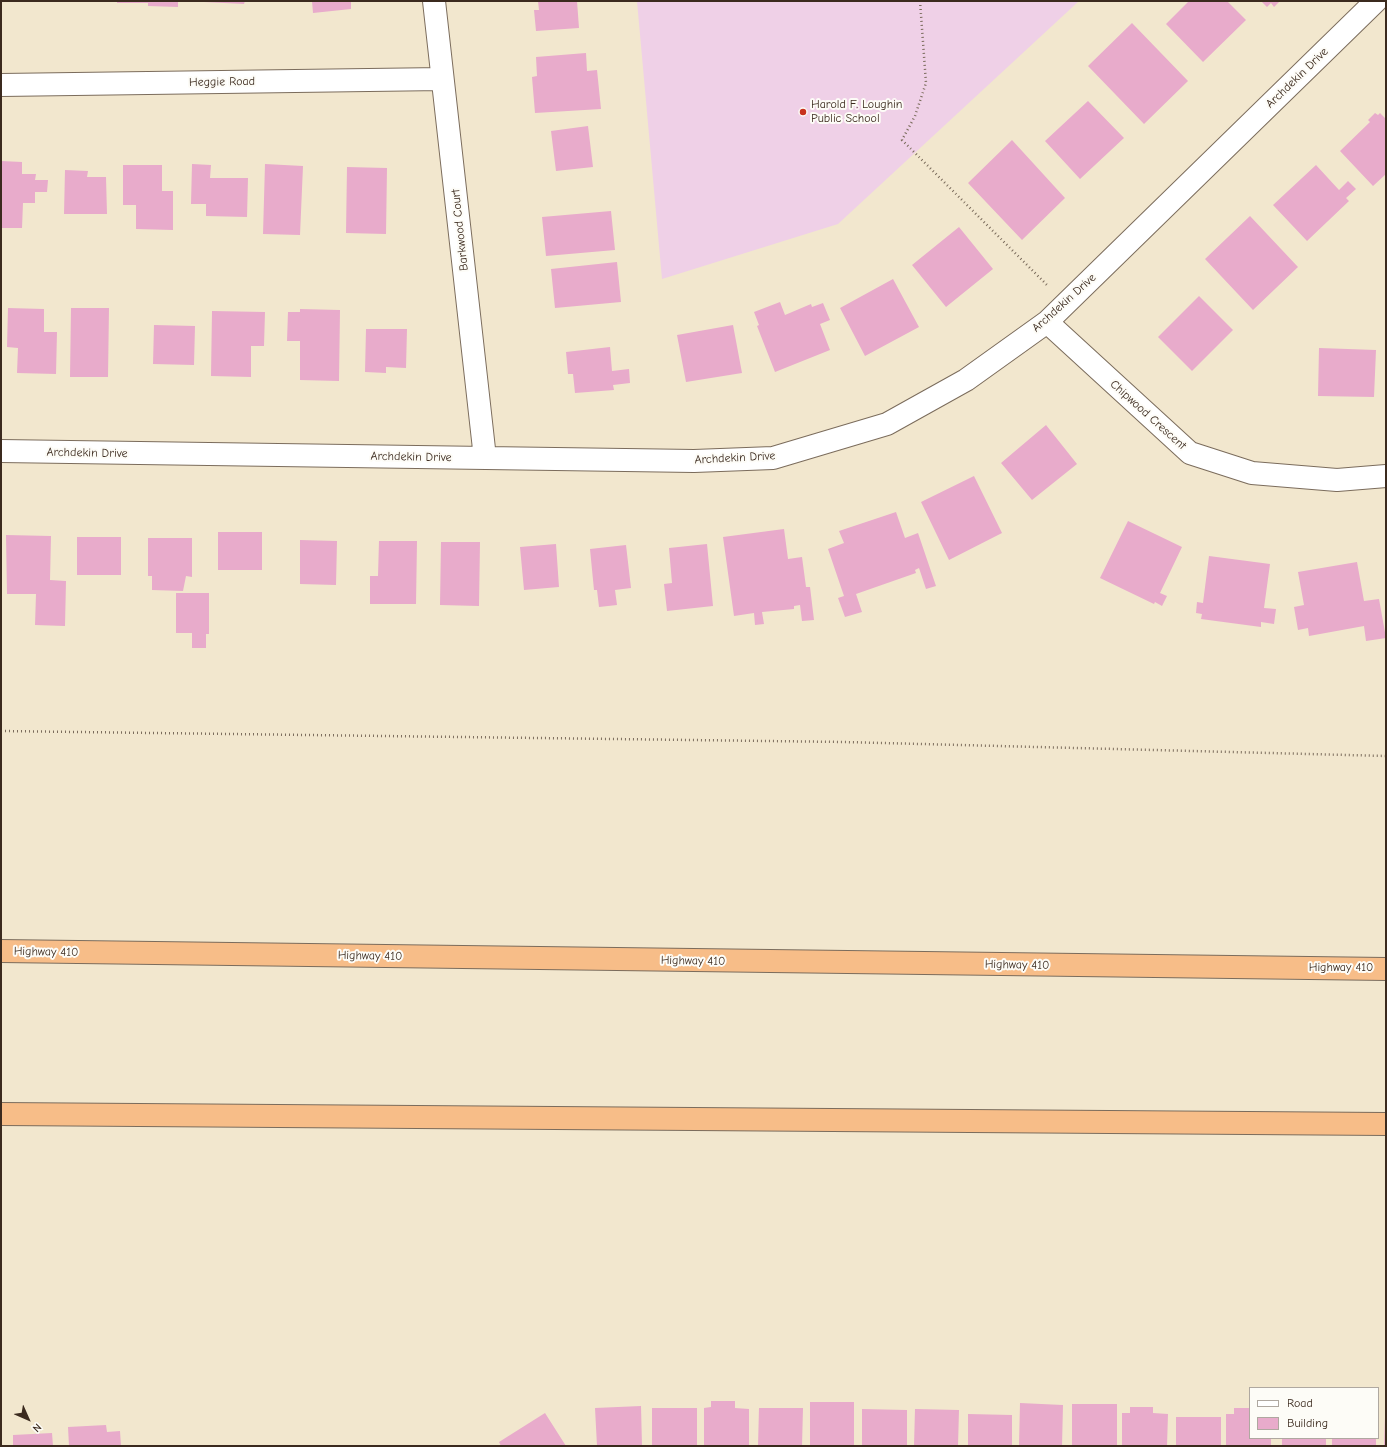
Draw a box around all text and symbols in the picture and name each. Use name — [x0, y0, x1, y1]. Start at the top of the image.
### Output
street label: Archdekin Drive — [1263, 45, 1331, 111]
street label: Heggie Road — [189, 74, 255, 90]
place label: Harold F. Loughin Public School — [811, 98, 902, 126]
marker: Harold F. Loughin Public School — [798, 107, 808, 117]
street label: Barkwood Court — [449, 188, 471, 272]
street label: Archdekin Drive — [1029, 271, 1099, 335]
street label: Chipwood Crescent — [1107, 377, 1189, 453]
street label: Archdekin Drive — [46, 445, 128, 461]
street label: Archdekin Drive — [370, 449, 452, 465]
street label: Archdekin Drive — [694, 449, 776, 467]
street label: Highway 410 — [14, 944, 78, 960]
street label: Highway 410 — [338, 948, 402, 964]
street label: Highway 410 — [661, 953, 725, 969]
street label: Highway 410 — [985, 957, 1049, 973]
street label: Highway 410 — [1309, 961, 1373, 975]
legend — [1249, 1387, 1379, 1439]
text: Road — [1287, 1396, 1313, 1410]
north arrow — [8, 1399, 48, 1439]
text: Building — [1287, 1416, 1328, 1430]
text: N — [30, 1421, 44, 1435]

